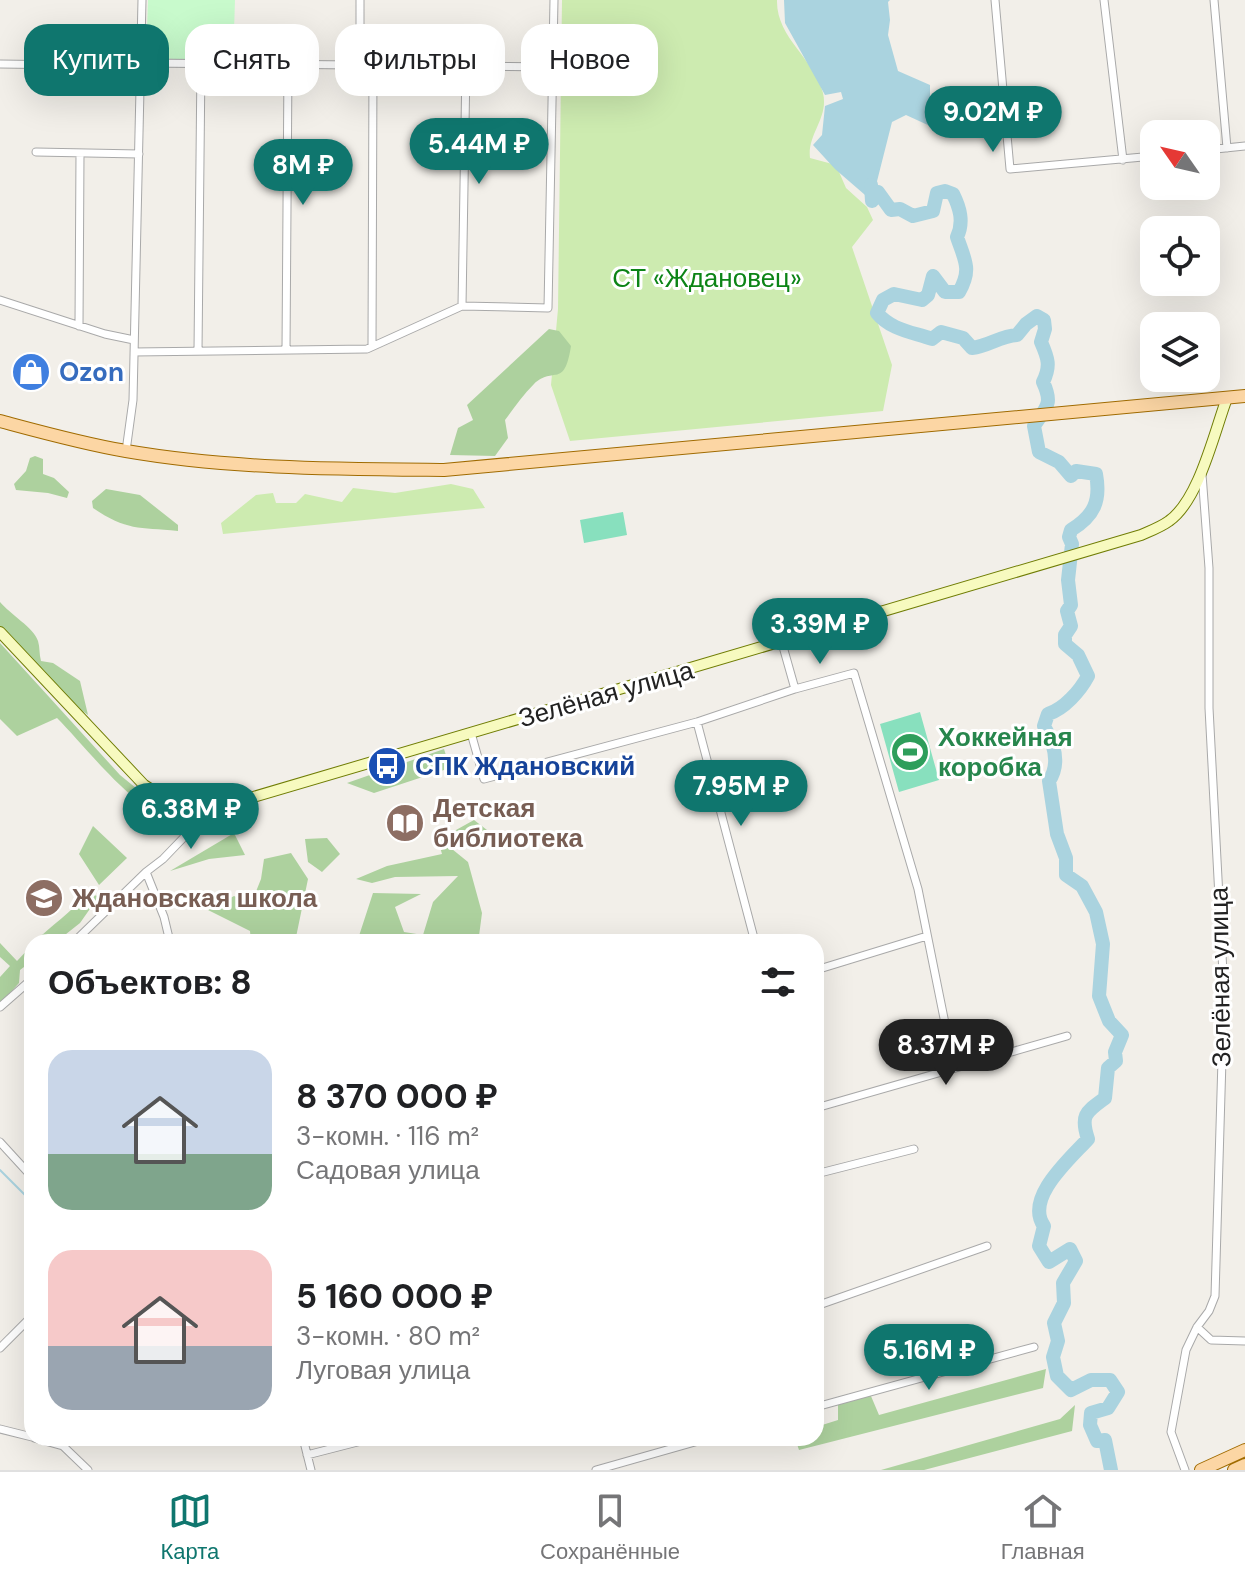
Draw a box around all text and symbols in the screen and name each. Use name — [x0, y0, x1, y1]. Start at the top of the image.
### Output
chip: Купить — [24, 24, 169, 96]
chip: Снять — [185, 24, 319, 96]
chip: Фильтры — [335, 24, 505, 96]
chip: Новое — [521, 24, 658, 96]
pin: 9.02M ₽ — [919, 86, 1067, 154]
text: 9.02M ₽ — [943, 95, 1043, 129]
pin: 5.44M ₽ — [405, 118, 553, 186]
north arrow — [1140, 120, 1220, 200]
map controls — [1140, 120, 1220, 392]
text: 5.44M ₽ — [428, 127, 530, 161]
pin: 8M ₽ — [256, 139, 350, 207]
text: 8M ₽ — [272, 148, 334, 182]
button: locate — [1140, 216, 1220, 296]
park label: СТ «Ждановец» — [612, 261, 802, 295]
button: layers — [1140, 312, 1220, 392]
shop icon: Ozon — [10, 351, 52, 393]
place label: Ozon — [59, 355, 124, 389]
pin: 3.39M ₽ — [746, 598, 894, 666]
text: 3.39M ₽ — [770, 607, 870, 641]
street label: Зелёная улица — [515, 653, 698, 735]
place label: Хоккейная коробка — [938, 720, 1073, 784]
sports icon: Хоккейная коробка — [889, 731, 931, 773]
bus stop icon: СПК Ждановский — [366, 745, 408, 787]
place label: СПК Ждановский — [415, 749, 635, 783]
pin: 7.95M ₽ — [667, 760, 815, 828]
text: 7.95M ₽ — [692, 769, 790, 803]
pin: 6.38M ₽ — [117, 783, 265, 851]
place label: Детская библиотека — [433, 791, 583, 855]
text: 6.38M ₽ — [141, 792, 241, 826]
library icon: Детская библиотека — [384, 802, 426, 844]
school or university icon: Ждановская школа — [23, 877, 65, 919]
place label: Ждановская школа — [71, 881, 318, 915]
street label: Зелёная улица — [1201, 886, 1239, 1067]
text: Объектов: 8 — [48, 960, 252, 1005]
icon: filters — [756, 960, 800, 1004]
pin: 8.37M ₽ — [872, 1019, 1020, 1087]
text: 8.37M ₽ — [897, 1028, 995, 1062]
text: 8 370 000 ₽ — [296, 1074, 498, 1119]
icon: home — [112, 1082, 208, 1178]
text: 3-комн. · 116 m² — [296, 1119, 479, 1153]
text: Садовая улица — [296, 1153, 480, 1187]
text: 5 160 000 ₽ — [296, 1274, 493, 1319]
icon: home — [112, 1282, 208, 1378]
text: 3-комн. · 80 m² — [296, 1319, 480, 1353]
pin: 5.16M ₽ — [855, 1324, 1003, 1392]
text: 5.16M ₽ — [882, 1333, 976, 1367]
text: Луговая улица — [296, 1353, 470, 1387]
tab: Карта — [160, 1489, 219, 1566]
tab: Сохранённые — [540, 1489, 680, 1566]
tab: Главная — [1001, 1489, 1085, 1566]

